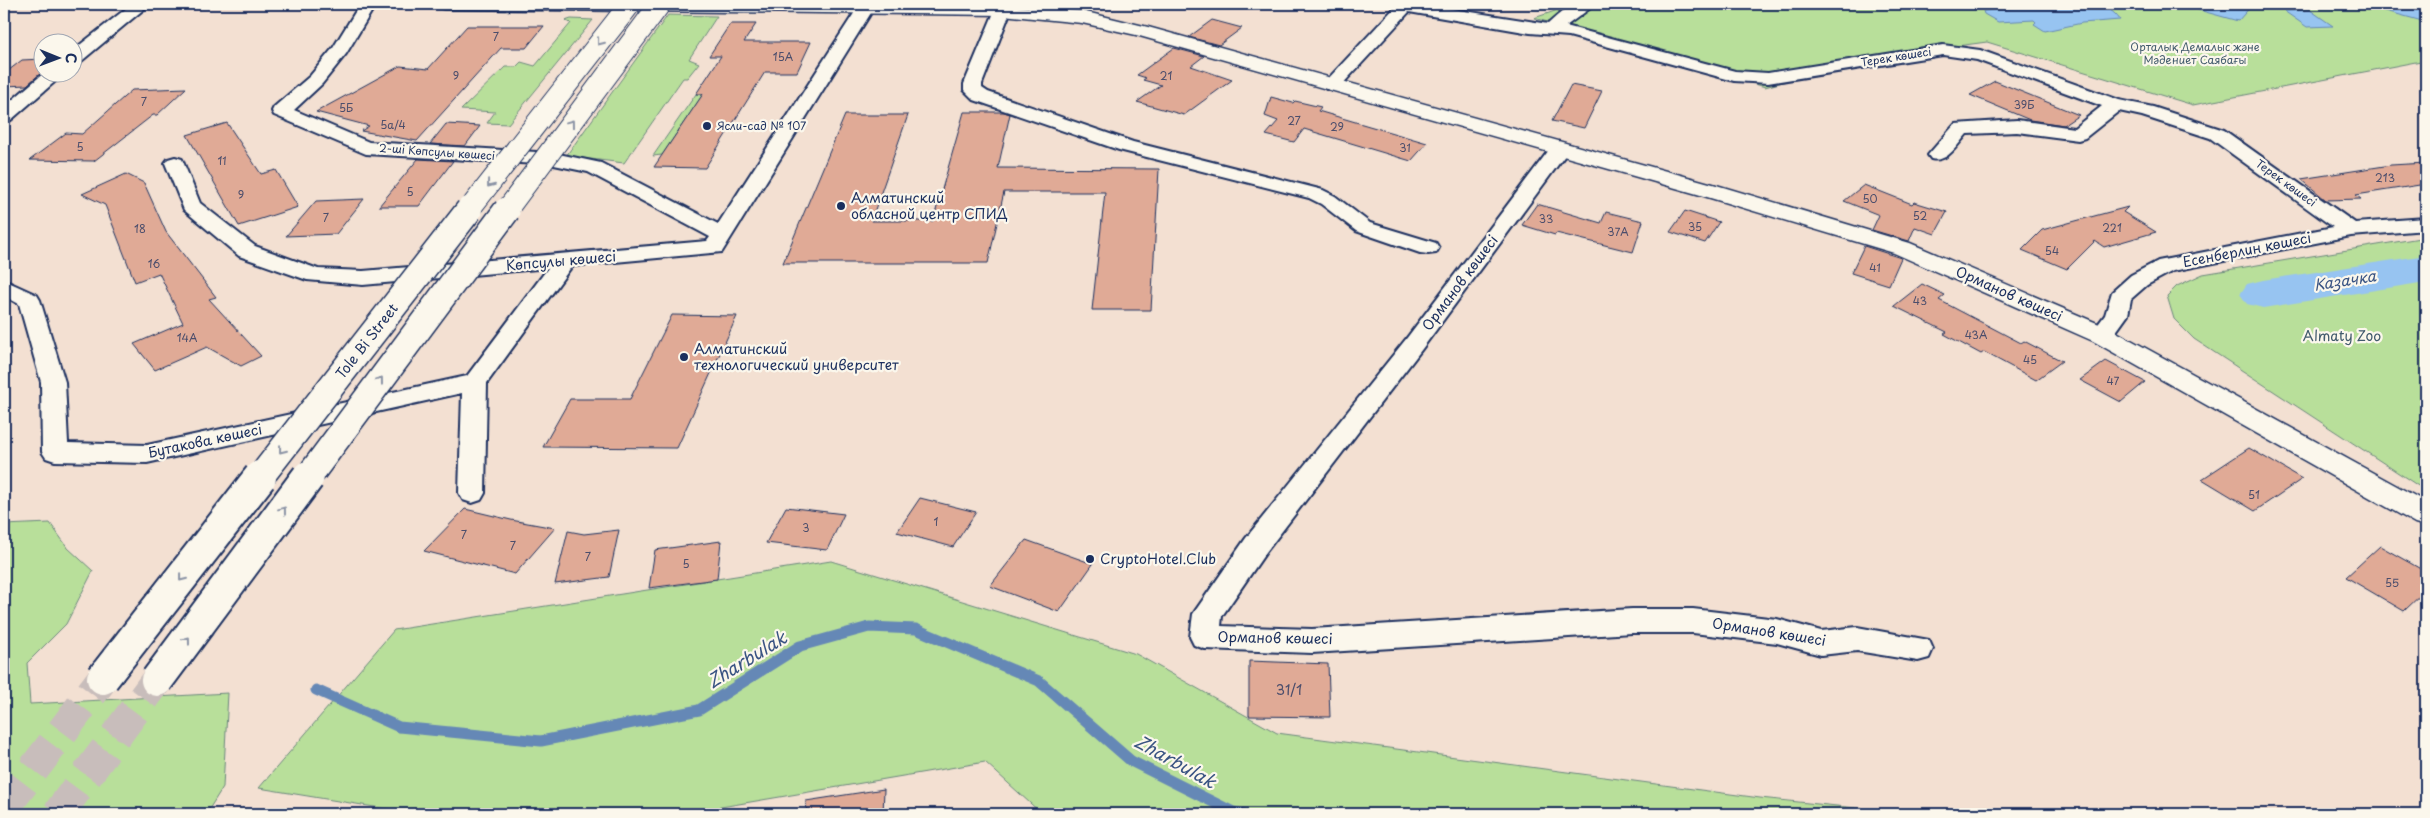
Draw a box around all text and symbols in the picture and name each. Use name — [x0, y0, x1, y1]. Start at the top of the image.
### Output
house number: 7 — [493, 28, 499, 45]
north arrow — [32, 32, 82, 82]
one-way arrow — [598, 36, 606, 45]
park label: Орталық Демалыс және Мәдениет Саябағы — [2130, 38, 2260, 68]
street label: Терек көшесі — [1859, 43, 1932, 70]
house number: 15А — [773, 48, 794, 65]
text: С — [61, 53, 82, 64]
house number: 9 — [453, 67, 459, 84]
house number: 21 — [1160, 67, 1172, 84]
house number: 7 — [141, 93, 147, 110]
house number: 39Б — [2014, 96, 2034, 113]
house number: 5Б — [339, 99, 353, 116]
house number: 27 — [1287, 112, 1301, 129]
house number: 5а/4 — [380, 116, 406, 133]
place label: Ясли-сад № 107 — [717, 117, 806, 134]
house number: 29 — [1330, 118, 1344, 135]
one-way arrow — [566, 120, 574, 129]
marker: Ясли-сад № 107 — [701, 120, 713, 132]
house number: 5 — [76, 138, 84, 155]
street label: 2-ші Көпсулы көшесі — [379, 139, 496, 164]
house number: 31 — [1399, 139, 1411, 156]
house number: 11 — [217, 152, 227, 169]
street label: Терек көшесі — [2252, 155, 2320, 210]
house number: 213 — [2375, 169, 2395, 186]
one-way arrow — [487, 178, 495, 187]
house number: 5 — [406, 183, 414, 200]
house number: 9 — [238, 186, 244, 203]
place label: Алматинский обласной центр СПИД — [851, 187, 1008, 224]
house number: 50 — [1862, 190, 1878, 207]
marker: Алматинский обласной центр СПИД — [835, 200, 847, 212]
house number: 52 — [1913, 207, 1927, 224]
house number: 7 — [323, 209, 329, 226]
house number: 33 — [1539, 210, 1553, 227]
house number: 35 — [1688, 218, 1702, 235]
house number: 221 — [2102, 219, 2122, 236]
house number: 18 — [134, 220, 146, 237]
house number: 37А — [1607, 223, 1629, 240]
street label: Есенберлин көшесі — [2181, 227, 2313, 272]
street label: Орманов көшесі — [1417, 230, 1503, 335]
house number: 54 — [2045, 242, 2059, 259]
street label: Көпсулы көшесі — [505, 245, 617, 276]
house number: 16 — [148, 255, 161, 272]
house number: 41 — [1869, 259, 1881, 276]
street label: Орманов көшесі — [1952, 261, 2066, 327]
water label: Казачка — [2312, 263, 2378, 296]
house number: 43 — [1913, 292, 1927, 309]
street label: Tole Bi Street — [330, 298, 403, 383]
park label: Almaty Zoo — [2303, 325, 2381, 346]
house number: 43А — [1965, 326, 1988, 343]
house number: 14А — [177, 329, 198, 346]
place label: Алматинский технологический университет — [694, 338, 899, 375]
marker: Алматинский технологический университет — [678, 351, 690, 363]
house number: 45 — [2023, 351, 2037, 368]
house number: 47 — [2107, 372, 2120, 389]
one-way arrow — [375, 377, 383, 386]
street label: Бутакова көшесі — [146, 418, 264, 463]
one-way arrow — [279, 444, 287, 453]
house number: 51 — [2248, 486, 2260, 503]
one-way arrow — [278, 507, 286, 516]
house number: 1 — [934, 513, 939, 530]
house number: 3 — [802, 519, 810, 536]
house number: 7 — [461, 526, 467, 543]
house number: 7 — [510, 537, 516, 554]
house number: 7 — [585, 548, 591, 565]
place label: CryptoHotel.Club — [1100, 548, 1216, 569]
marker: CryptoHotel.Club — [1084, 553, 1096, 565]
house number: 5 — [682, 555, 690, 572]
one-way arrow — [179, 572, 187, 581]
house number: 55 — [2385, 574, 2399, 591]
street label: Орманов көшесі — [1711, 612, 1828, 651]
water label: Zharbulak — [701, 623, 792, 694]
street label: Орманов көшесі — [1217, 626, 1333, 649]
one-way arrow — [181, 637, 189, 646]
house number: 31/1 — [1276, 679, 1302, 700]
water label: Zharbulak — [1130, 727, 1222, 795]

